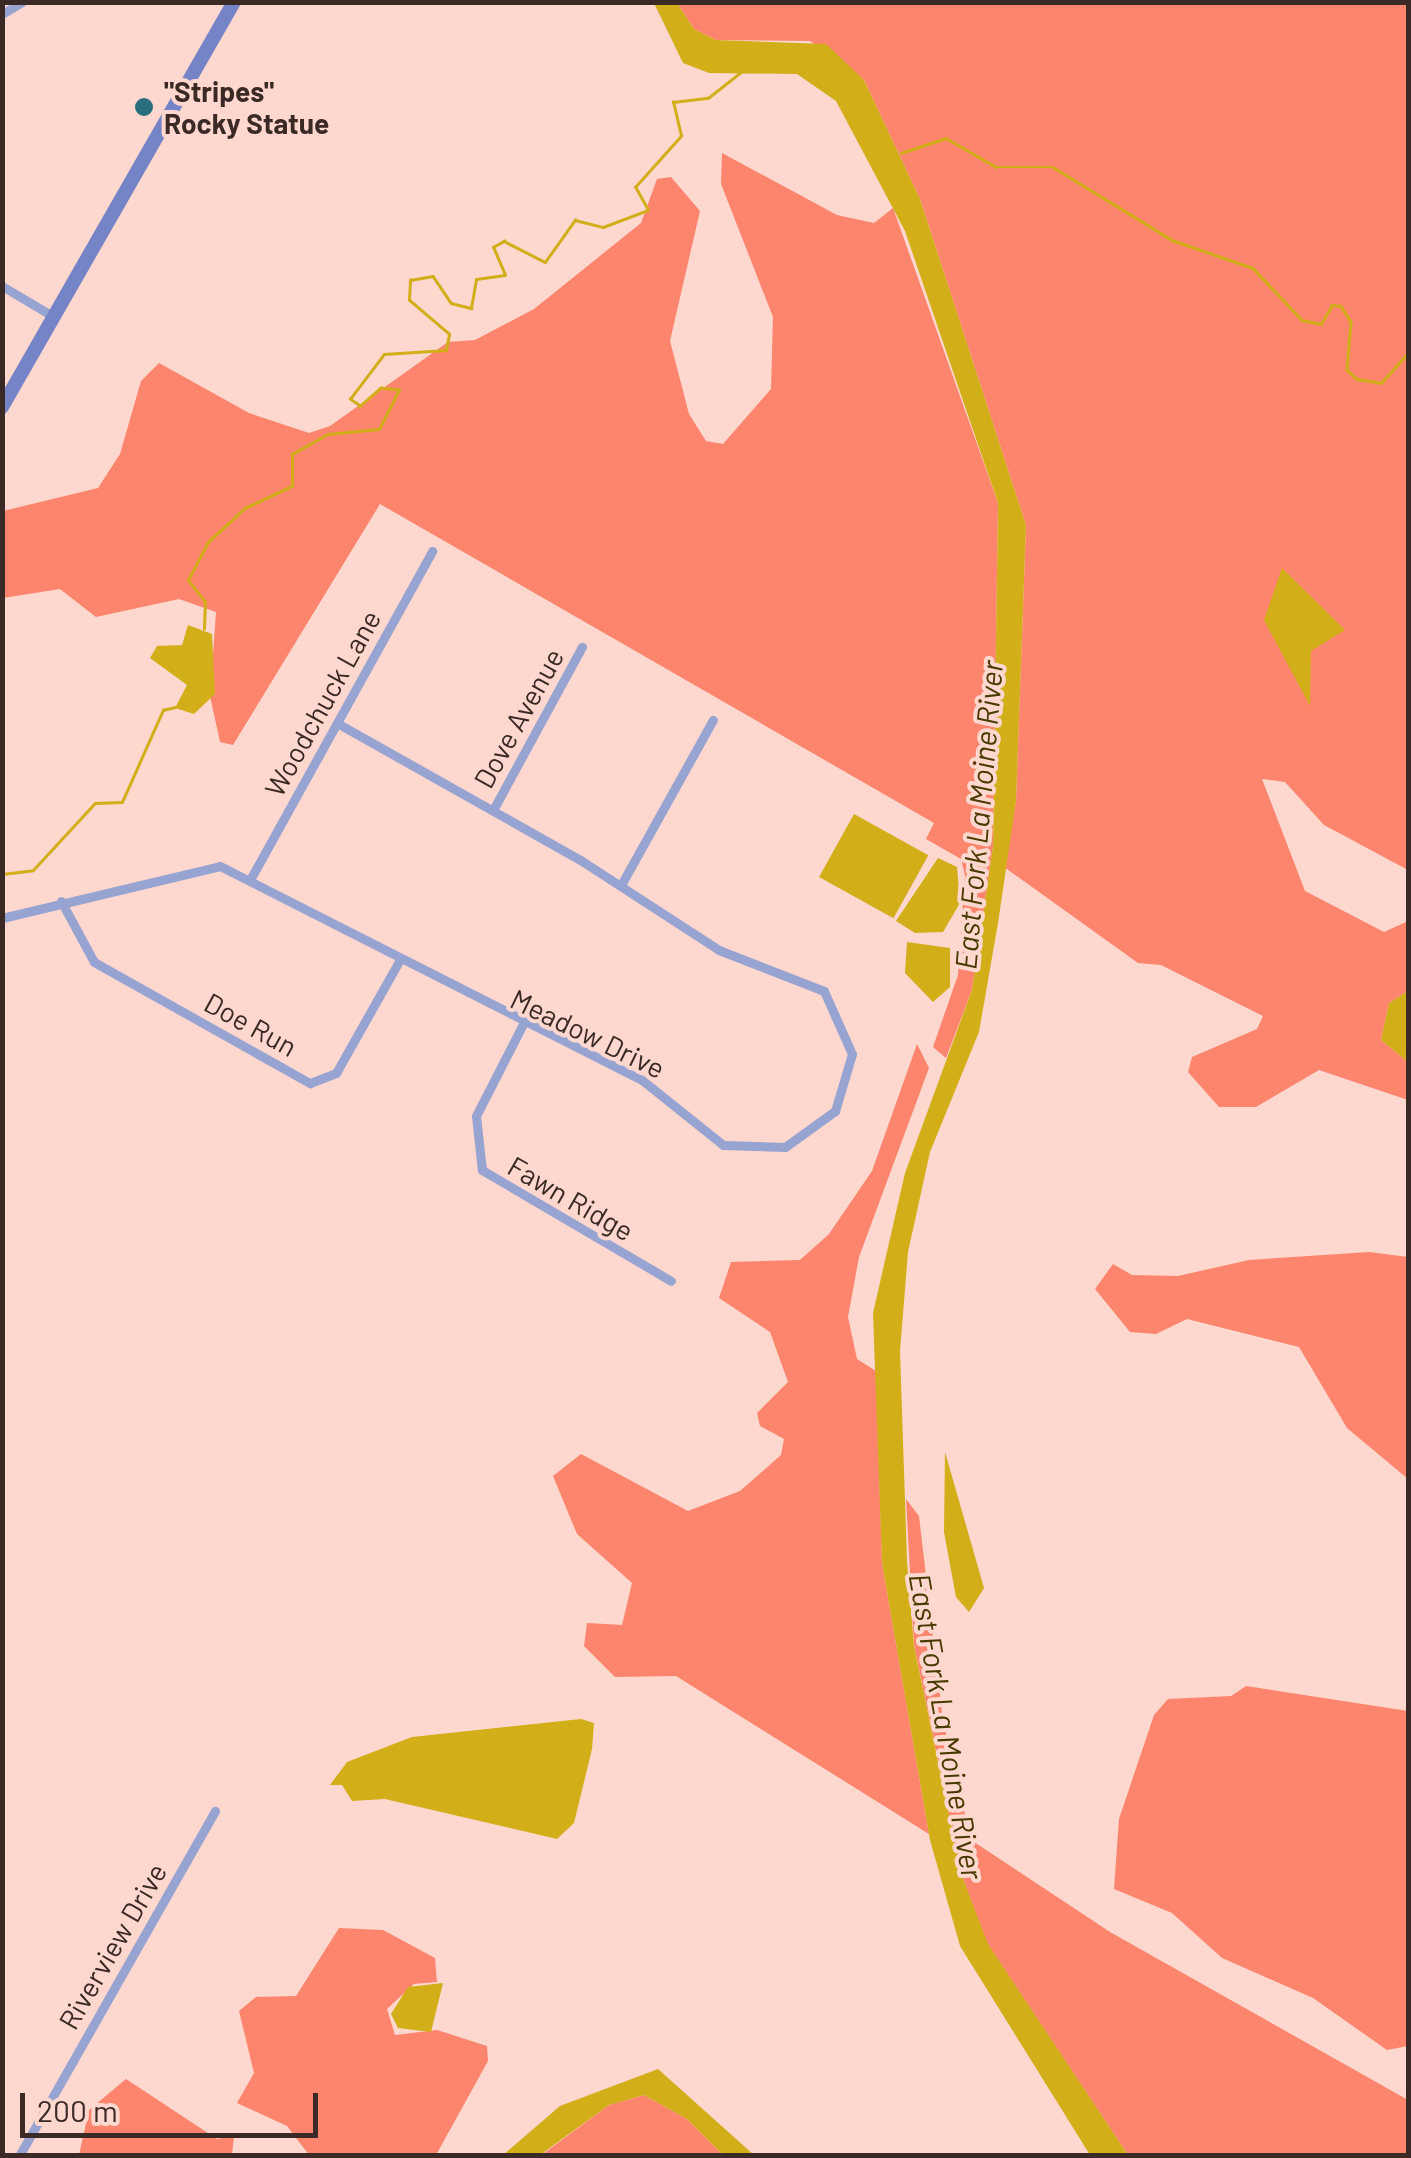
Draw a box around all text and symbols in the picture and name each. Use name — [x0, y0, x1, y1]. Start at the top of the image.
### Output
place label: "Stripes" Rocky Statue — [164, 74, 329, 140]
marker: "Stripes" Rocky Statue — [133, 96, 155, 118]
street label: Woodchuck Lane — [257, 604, 387, 802]
street label: Dove Avenue — [466, 642, 570, 794]
water label: East Fork La Moine River — [947, 659, 1009, 971]
street label: Meadow Drive — [505, 981, 671, 1085]
street label: Doe Run — [199, 985, 303, 1063]
street label: Fawn Ridge — [502, 1149, 640, 1247]
water label: East Fork La Moine River — [902, 1570, 992, 1882]
street label: Riverview Drive — [51, 1857, 173, 2035]
scale bar — [25, 2073, 322, 2135]
text: 200 m — [37, 2092, 118, 2128]

